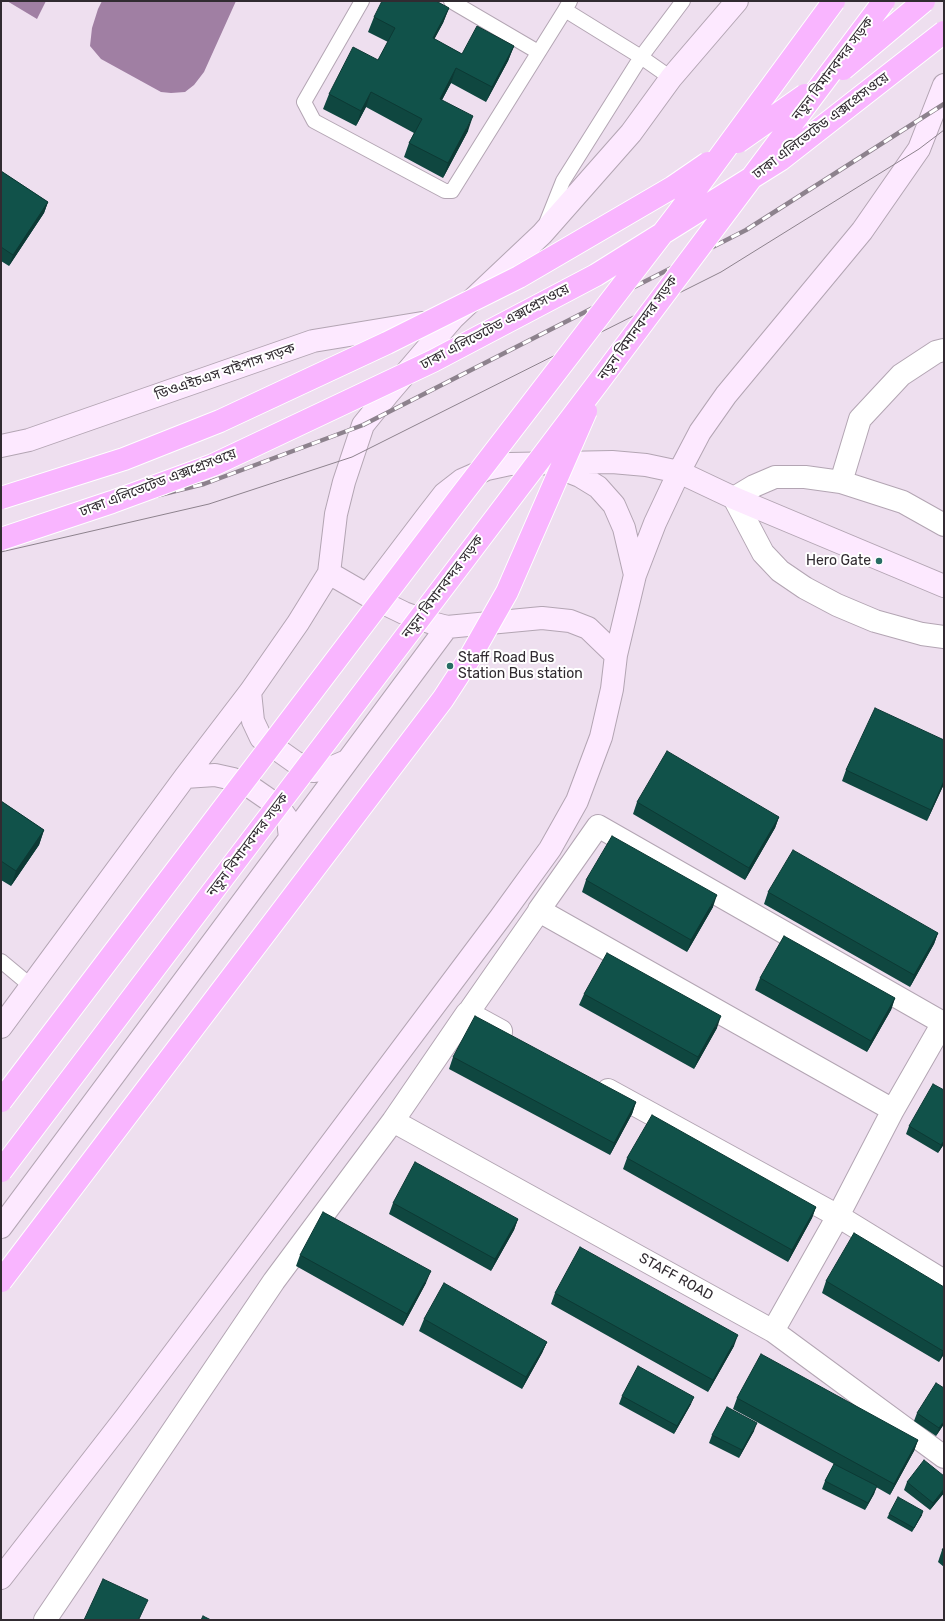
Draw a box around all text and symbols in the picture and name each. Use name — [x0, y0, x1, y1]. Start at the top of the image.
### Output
street label: নতুন বিমানবন্দর সড়ক — [789, 14, 877, 124]
street label: ঢাকা এলিভেটেড এক্সপ্রেসওয়ে — [750, 69, 892, 183]
street label: নতুন বিমানবন্দর সড়ক — [594, 272, 682, 384]
street label: ঢাকা এলিভেটেড এক্সপ্রেসওয়ে — [418, 281, 572, 373]
street label: ডিওএইচএস বাইপাস সড়ক — [153, 340, 297, 404]
street label: ঢাকা এলিভেটেড এক্সপ্রেসওয়ে — [77, 445, 239, 521]
street label: নতুন বিমানবন্দর সড়ক — [399, 532, 487, 642]
place label: Hero Gate — [806, 553, 871, 569]
marker: Hero Gate — [874, 556, 884, 566]
place label: Staff Road Bus Station Bus station — [458, 650, 583, 682]
marker: Staff Road Bus Station Bus station — [445, 661, 455, 671]
street label: নতুন বিমানবন্দর সড়ক — [204, 790, 292, 900]
street label: STAFF ROAD — [636, 1250, 716, 1304]

